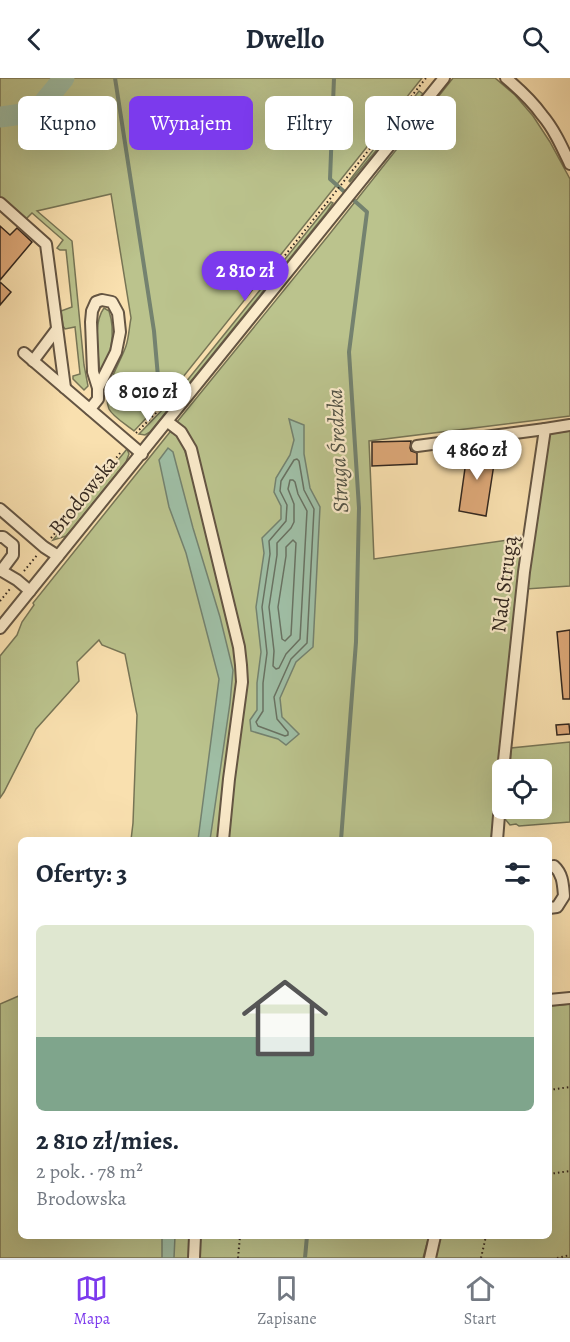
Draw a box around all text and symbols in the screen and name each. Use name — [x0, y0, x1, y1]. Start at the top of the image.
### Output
text: Dwello — [245, 21, 325, 57]
icon: back — [18, 23, 51, 56]
icon: search — [519, 23, 552, 56]
chip: Kupno — [18, 96, 117, 150]
chip: Wynajem — [129, 96, 253, 150]
chip: Filtry — [265, 96, 353, 150]
chip: Nowe — [365, 96, 456, 150]
pin: 2 810 zł — [183, 251, 307, 302]
text: 2 810 zł — [216, 257, 274, 284]
pin: 8 010 zł — [86, 372, 210, 423]
text: 8 010 zł — [118, 378, 178, 405]
water label: Struga Średzka — [320, 388, 356, 514]
pin: 4 860 zł — [415, 430, 539, 481]
text: 4 860 zł — [447, 436, 507, 463]
street label: Brodowska — [42, 449, 124, 541]
street label: Nad Strugą — [484, 534, 524, 634]
map controls — [492, 759, 552, 819]
button: locate — [492, 759, 552, 819]
text: Oferty: 3 — [36, 856, 127, 891]
icon: filters — [501, 857, 534, 890]
icon: home — [231, 964, 339, 1072]
text: 2 810 zł/mies. — [36, 1123, 179, 1158]
text: 2 pok. · 78 m² — [36, 1158, 143, 1185]
text: Brodowska — [36, 1185, 127, 1212]
tab: Mapa — [73, 1272, 110, 1330]
tab: Zapisane — [257, 1272, 317, 1330]
tab: Start — [464, 1272, 497, 1330]

